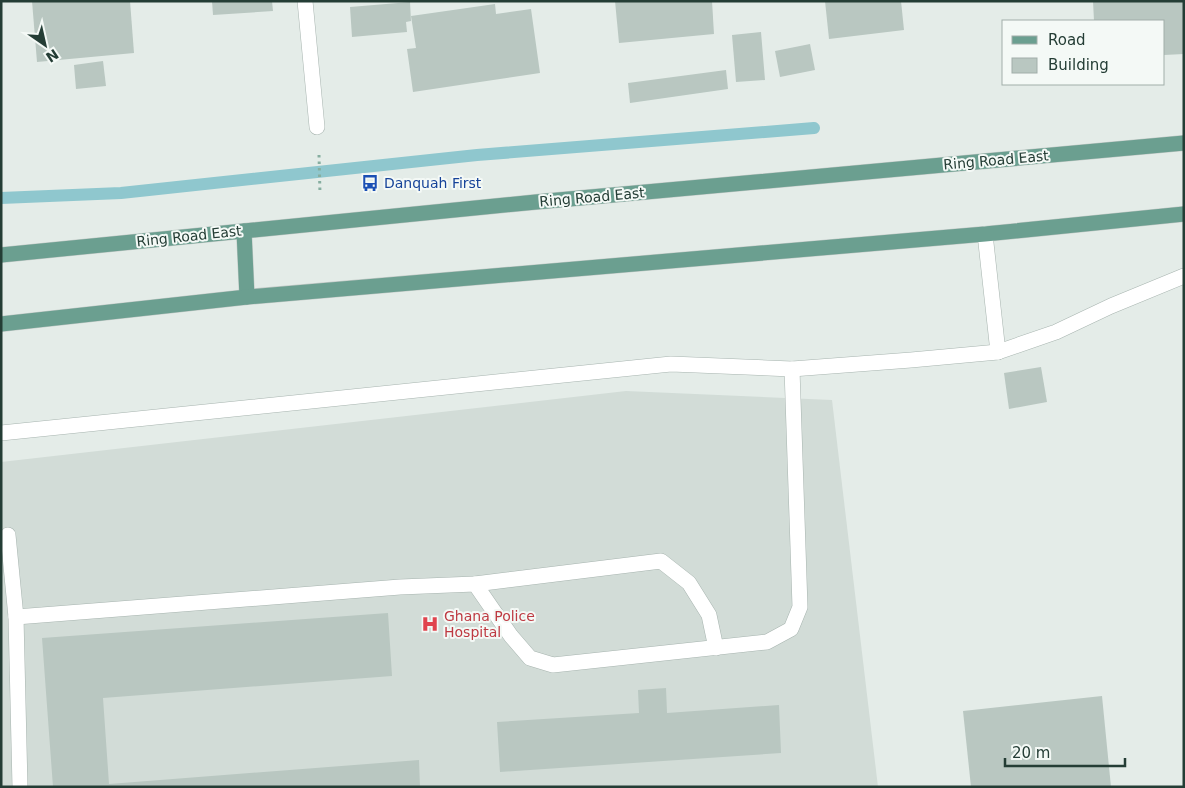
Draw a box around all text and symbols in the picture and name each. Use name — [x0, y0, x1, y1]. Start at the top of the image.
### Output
north arrow — [20, 20, 70, 70]
legend — [1002, 20, 1165, 85]
text: Road — [1048, 31, 1086, 49]
text: N — [43, 46, 62, 66]
text: Building — [1048, 56, 1109, 74]
street label: Ring Road East — [943, 147, 1050, 173]
bus stop icon: Danquah First — [360, 173, 380, 193]
place label: Danquah First — [384, 175, 482, 191]
street label: Ring Road East — [539, 184, 646, 210]
street label: Ring Road East — [136, 222, 243, 249]
place label: Ghana Police Hospital — [444, 608, 535, 640]
hospital icon: Ghana Police Hospital — [420, 614, 440, 634]
scale bar — [1005, 736, 1125, 768]
text: 20 m — [1012, 744, 1050, 762]

